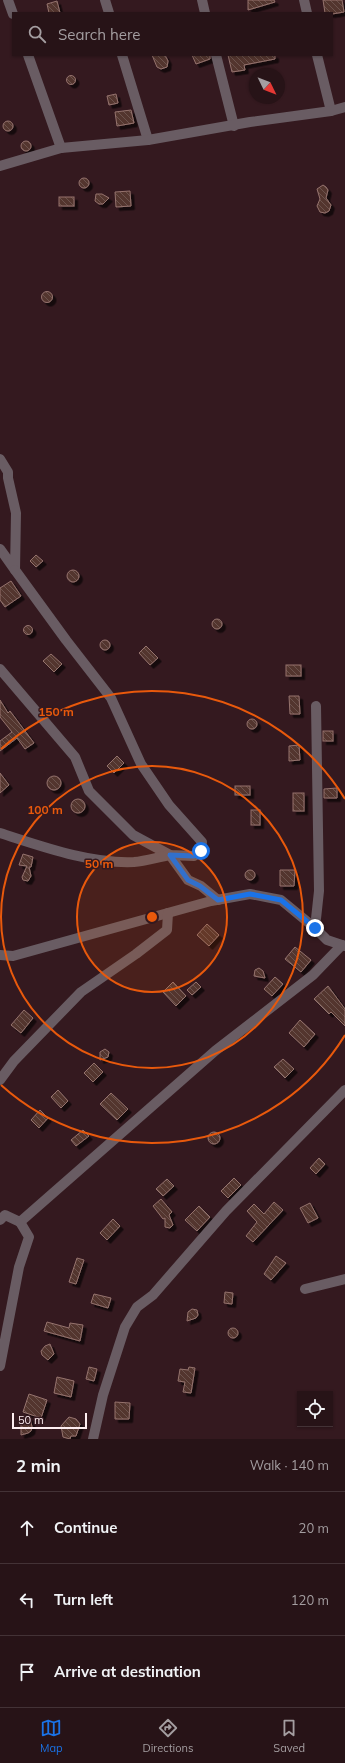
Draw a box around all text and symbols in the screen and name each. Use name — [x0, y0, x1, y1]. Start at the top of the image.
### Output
search box — [12, 12, 333, 56]
icon: search — [26, 23, 48, 45]
text: Search here — [58, 25, 140, 44]
north arrow — [249, 68, 285, 104]
text: 150 m — [38, 704, 74, 719]
text: 100 m — [27, 802, 63, 817]
route start — [192, 842, 210, 860]
text: 50 m — [85, 856, 113, 871]
centre of rings — [145, 910, 159, 924]
route end — [306, 919, 324, 937]
map controls — [297, 1391, 333, 1427]
button: locate — [297, 1391, 333, 1427]
scale bar — [12, 1411, 87, 1430]
text: 50 m — [18, 1413, 44, 1427]
text: 2 min — [16, 1455, 61, 1476]
text: Walk · 140 m — [250, 1457, 329, 1473]
icon: ahead — [16, 1517, 38, 1539]
text: Continue — [54, 1518, 117, 1537]
text: 20 m — [299, 1520, 329, 1536]
icon: left — [16, 1589, 38, 1611]
text: Turn left — [54, 1590, 113, 1609]
text: 120 m — [291, 1592, 329, 1608]
icon: arrive — [16, 1661, 38, 1683]
text: Arrive at destination — [54, 1662, 201, 1681]
tab: Map — [40, 1717, 63, 1755]
tab: Directions — [143, 1717, 193, 1755]
tab: Saved — [273, 1717, 305, 1755]

